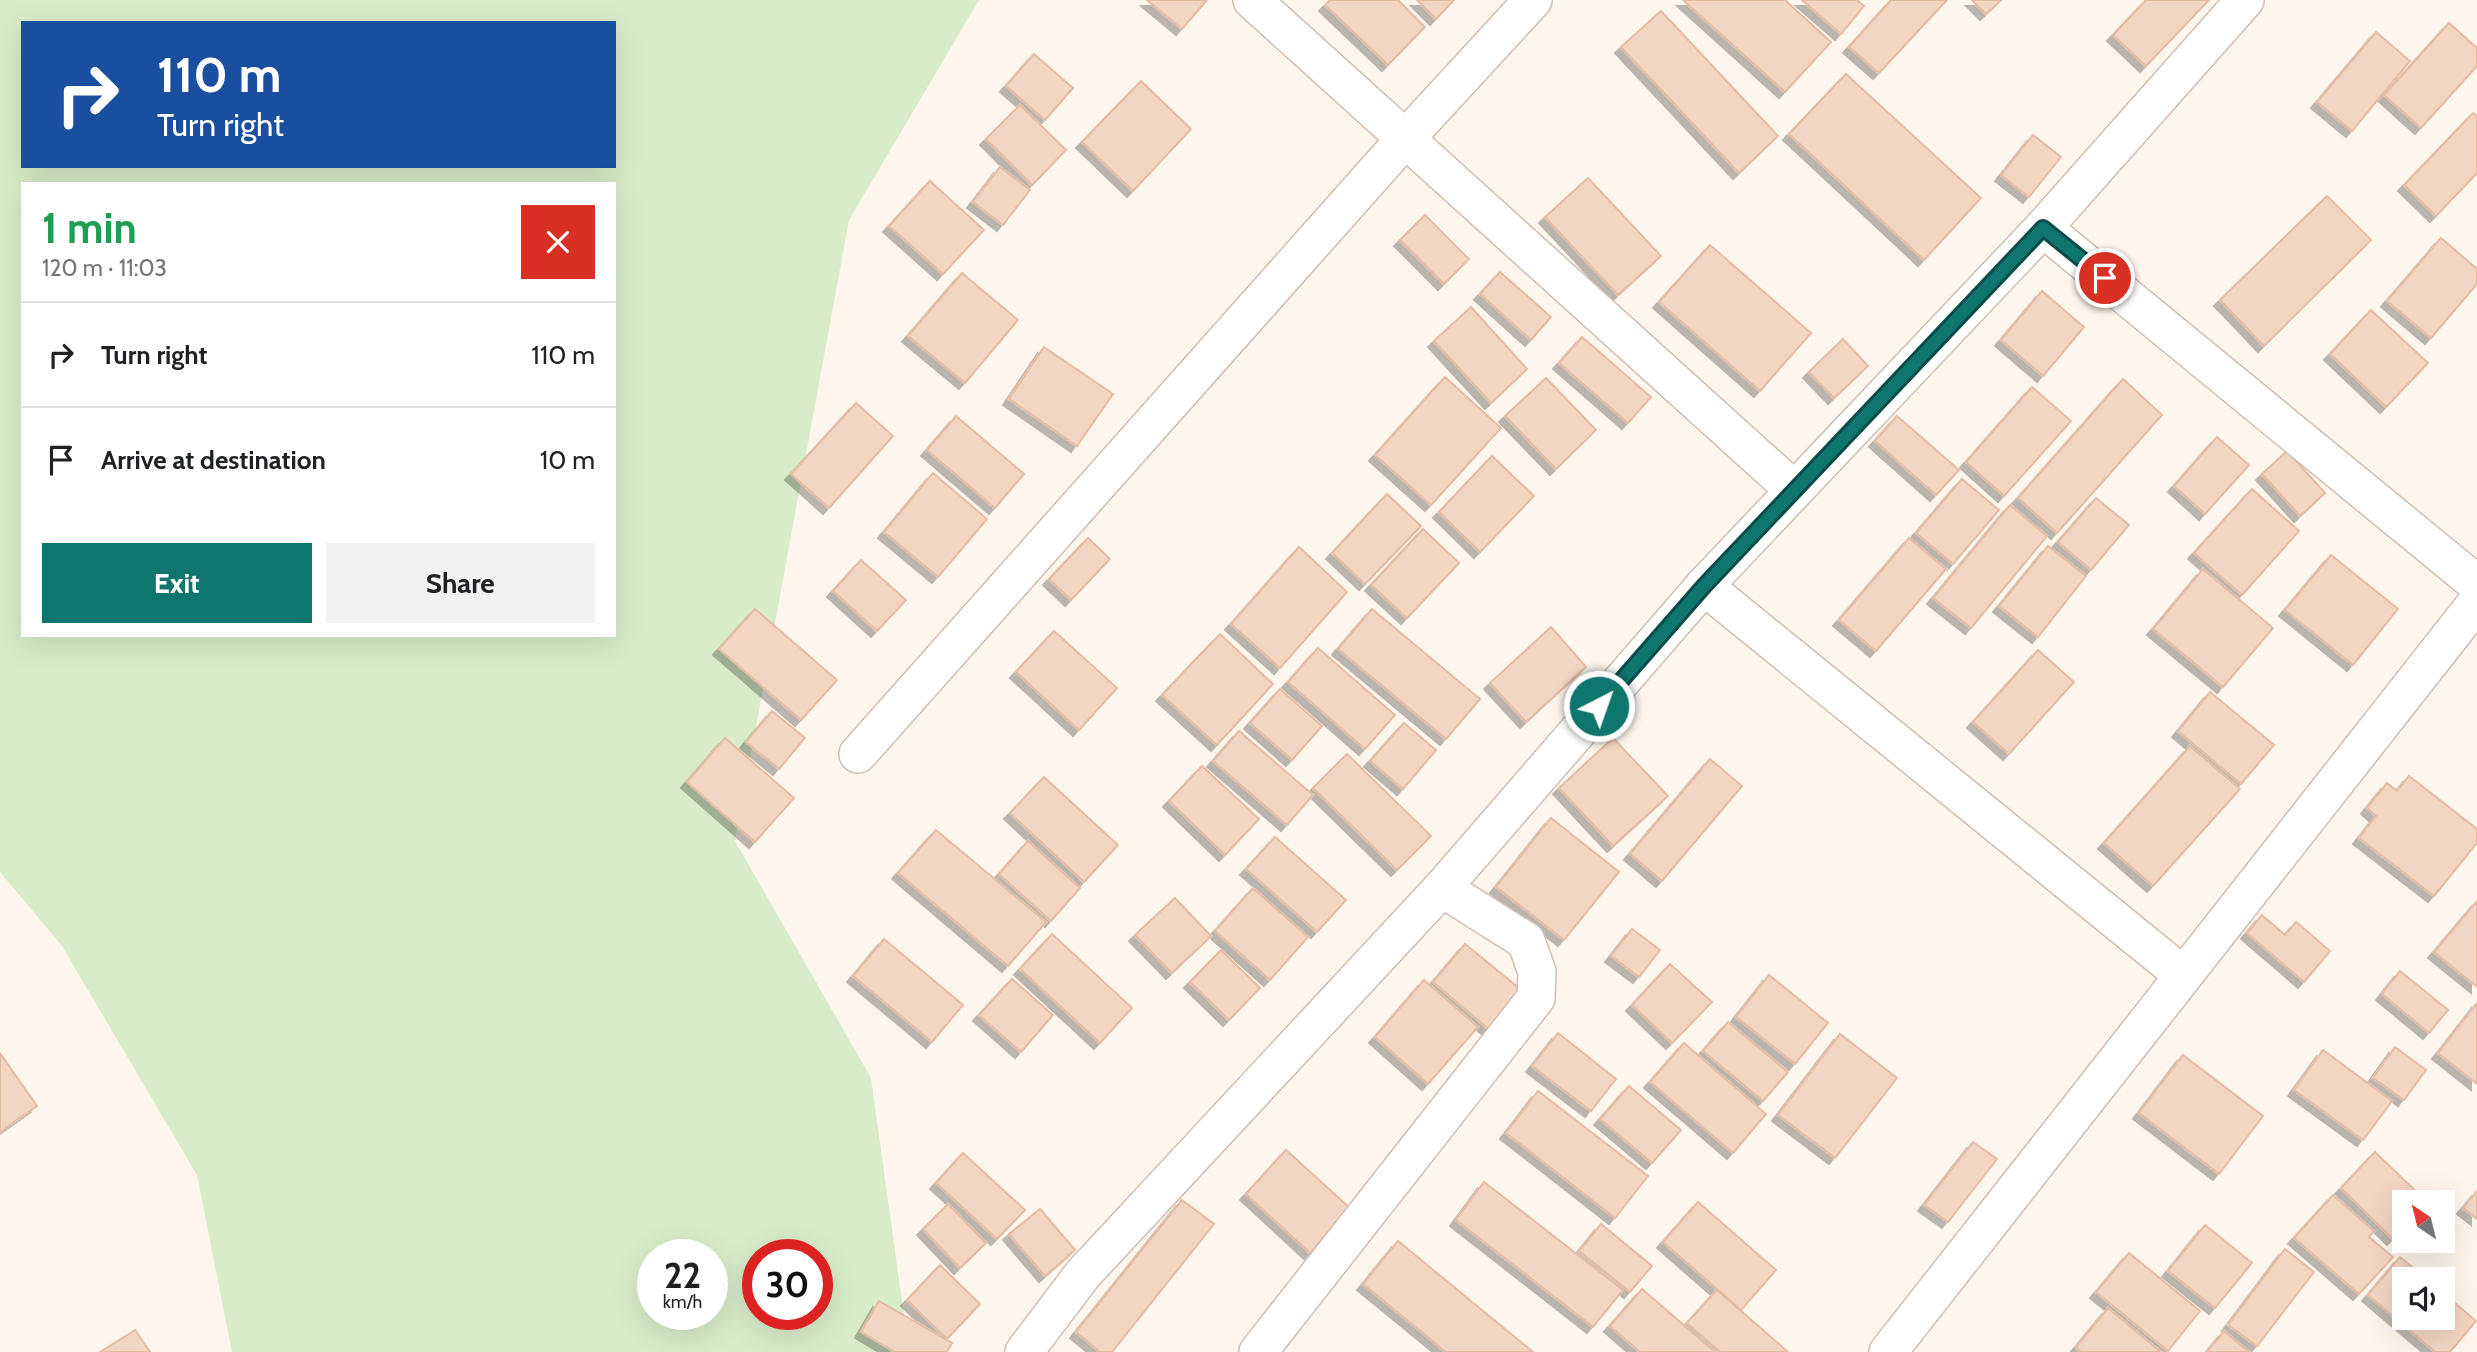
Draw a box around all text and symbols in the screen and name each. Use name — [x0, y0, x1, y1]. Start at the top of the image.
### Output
text: 110 m — [157, 45, 281, 104]
icon: right — [42, 49, 133, 140]
text: Turn right — [157, 105, 284, 144]
text: 1 min — [42, 202, 137, 254]
button: close — [521, 205, 595, 279]
pin — [2075, 248, 2135, 308]
text: 120 m · 11:03 — [42, 254, 167, 282]
icon: arrive — [2086, 259, 2124, 297]
icon: right — [42, 336, 80, 374]
text: Turn right — [101, 339, 207, 371]
text: 110 m — [531, 339, 595, 371]
icon: arrive — [42, 441, 80, 479]
text: Arrive at destination — [101, 444, 326, 476]
text: 10 m — [540, 444, 595, 476]
button: Exit — [42, 543, 312, 623]
button: Share — [326, 543, 595, 623]
position arrow — [1562, 669, 1636, 743]
north arrow — [2392, 1190, 2455, 1253]
map controls — [2392, 1190, 2455, 1330]
speed limit sign: 30 — [742, 1239, 833, 1330]
text: 22 — [664, 1254, 701, 1297]
button: sound — [2392, 1267, 2455, 1330]
text: km/h — [663, 1291, 702, 1313]

